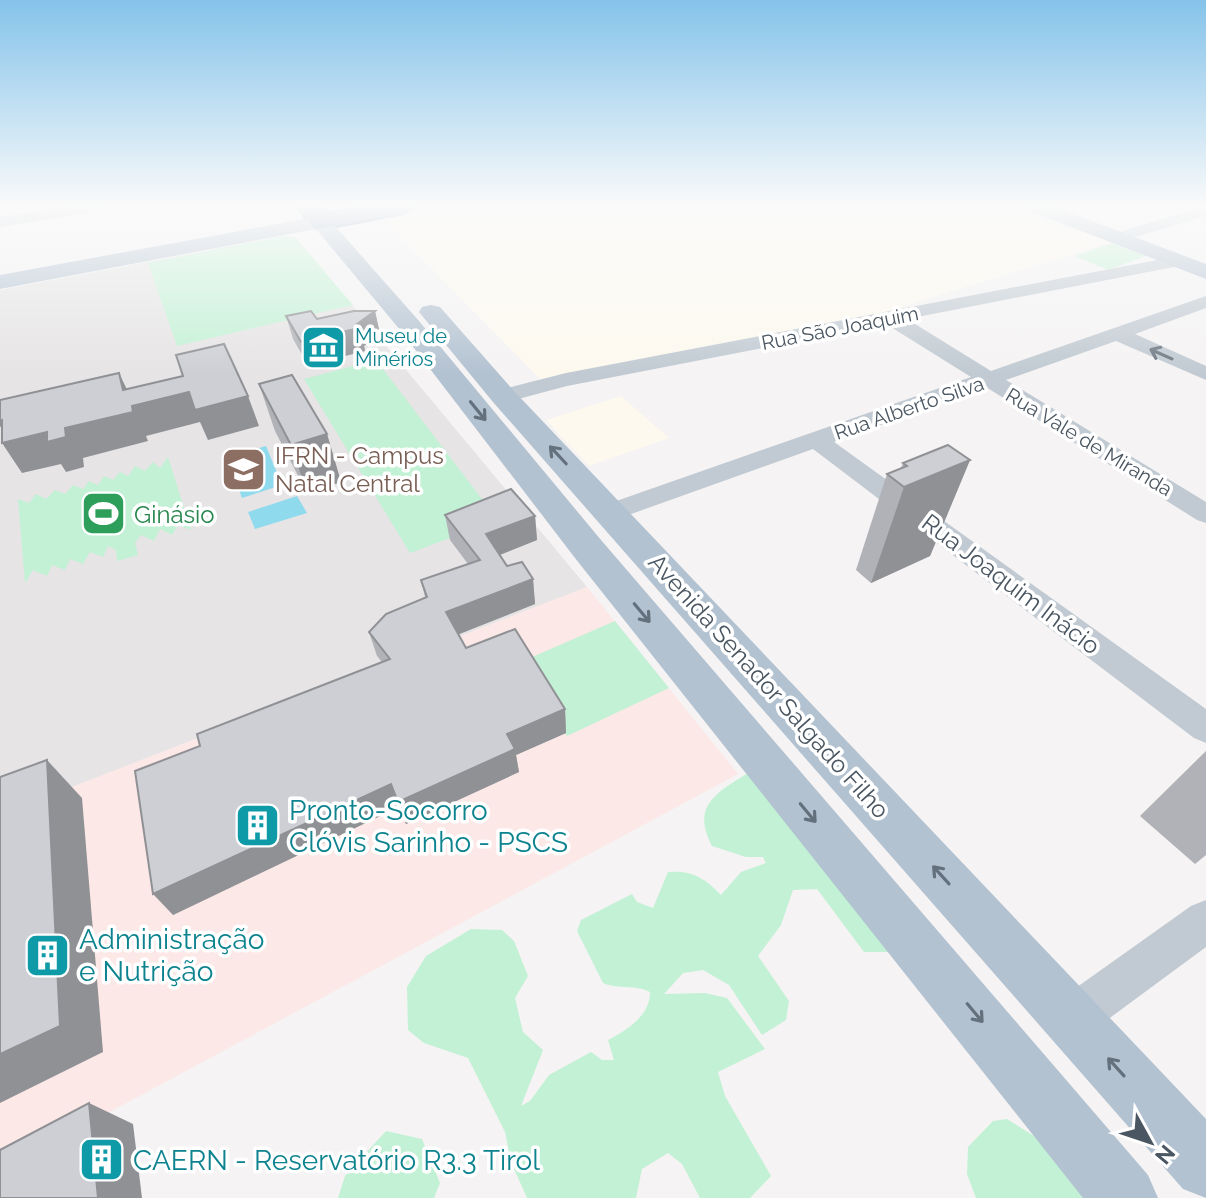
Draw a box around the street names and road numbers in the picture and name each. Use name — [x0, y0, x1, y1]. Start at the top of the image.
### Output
street label: Rua São Joaquim — [759, 301, 921, 355]
street label: Rua Alberto Silva — [831, 371, 987, 445]
street label: Rua Vale de Miranda — [1001, 383, 1177, 501]
street label: Rua Joaquim Inácio — [916, 508, 1106, 660]
street label: Avenida Senador Salgado Filho — [643, 548, 895, 824]

